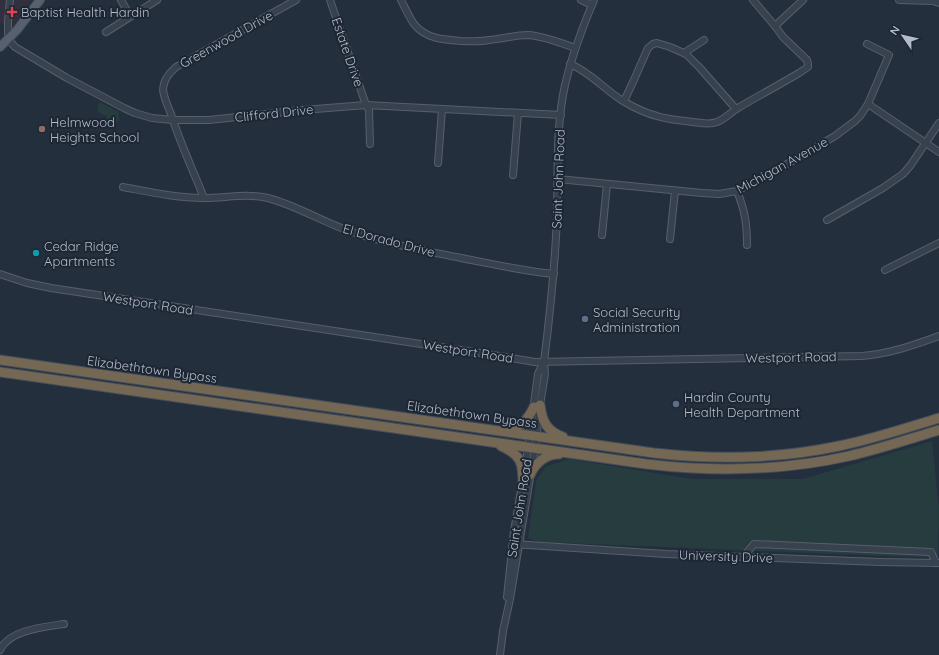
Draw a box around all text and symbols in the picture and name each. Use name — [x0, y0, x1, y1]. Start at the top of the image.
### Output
place label: Baptist Health Hardin — [21, 4, 150, 20]
marker: Baptist Health Hardin — [6, 6, 18, 18]
street label: Greenwood Drive — [177, 7, 275, 71]
street label: Estate Drive — [329, 15, 367, 89]
north arrow — [883, 16, 923, 56]
text: N — [887, 23, 903, 38]
street label: Clifford Drive — [234, 101, 314, 125]
place label: Helmwood Heights School — [50, 114, 139, 145]
marker: Helmwood Heights School — [37, 124, 47, 134]
street label: Saint John Road — [548, 129, 568, 229]
street label: Michigan Avenue — [734, 133, 830, 197]
street label: El Dorado Drive — [341, 220, 437, 260]
place label: Cedar Ridge Apartments — [44, 238, 119, 269]
marker: Cedar Ridge Apartments — [31, 248, 41, 258]
street label: Westport Road — [102, 288, 194, 318]
place label: Social Security Administration — [593, 304, 680, 335]
marker: Social Security Administration — [580, 314, 590, 324]
street label: Westport Road — [422, 336, 514, 366]
street label: Westport Road — [745, 348, 837, 366]
street label: Elizabethtown Bypass — [86, 352, 218, 386]
place label: Hardin County Health Department — [684, 389, 800, 420]
street label: Elizabethtown Bypass — [406, 397, 538, 431]
marker: Hardin County Health Department — [671, 399, 681, 409]
street label: Saint John Road — [503, 458, 535, 558]
street label: University Drive — [679, 546, 773, 566]

